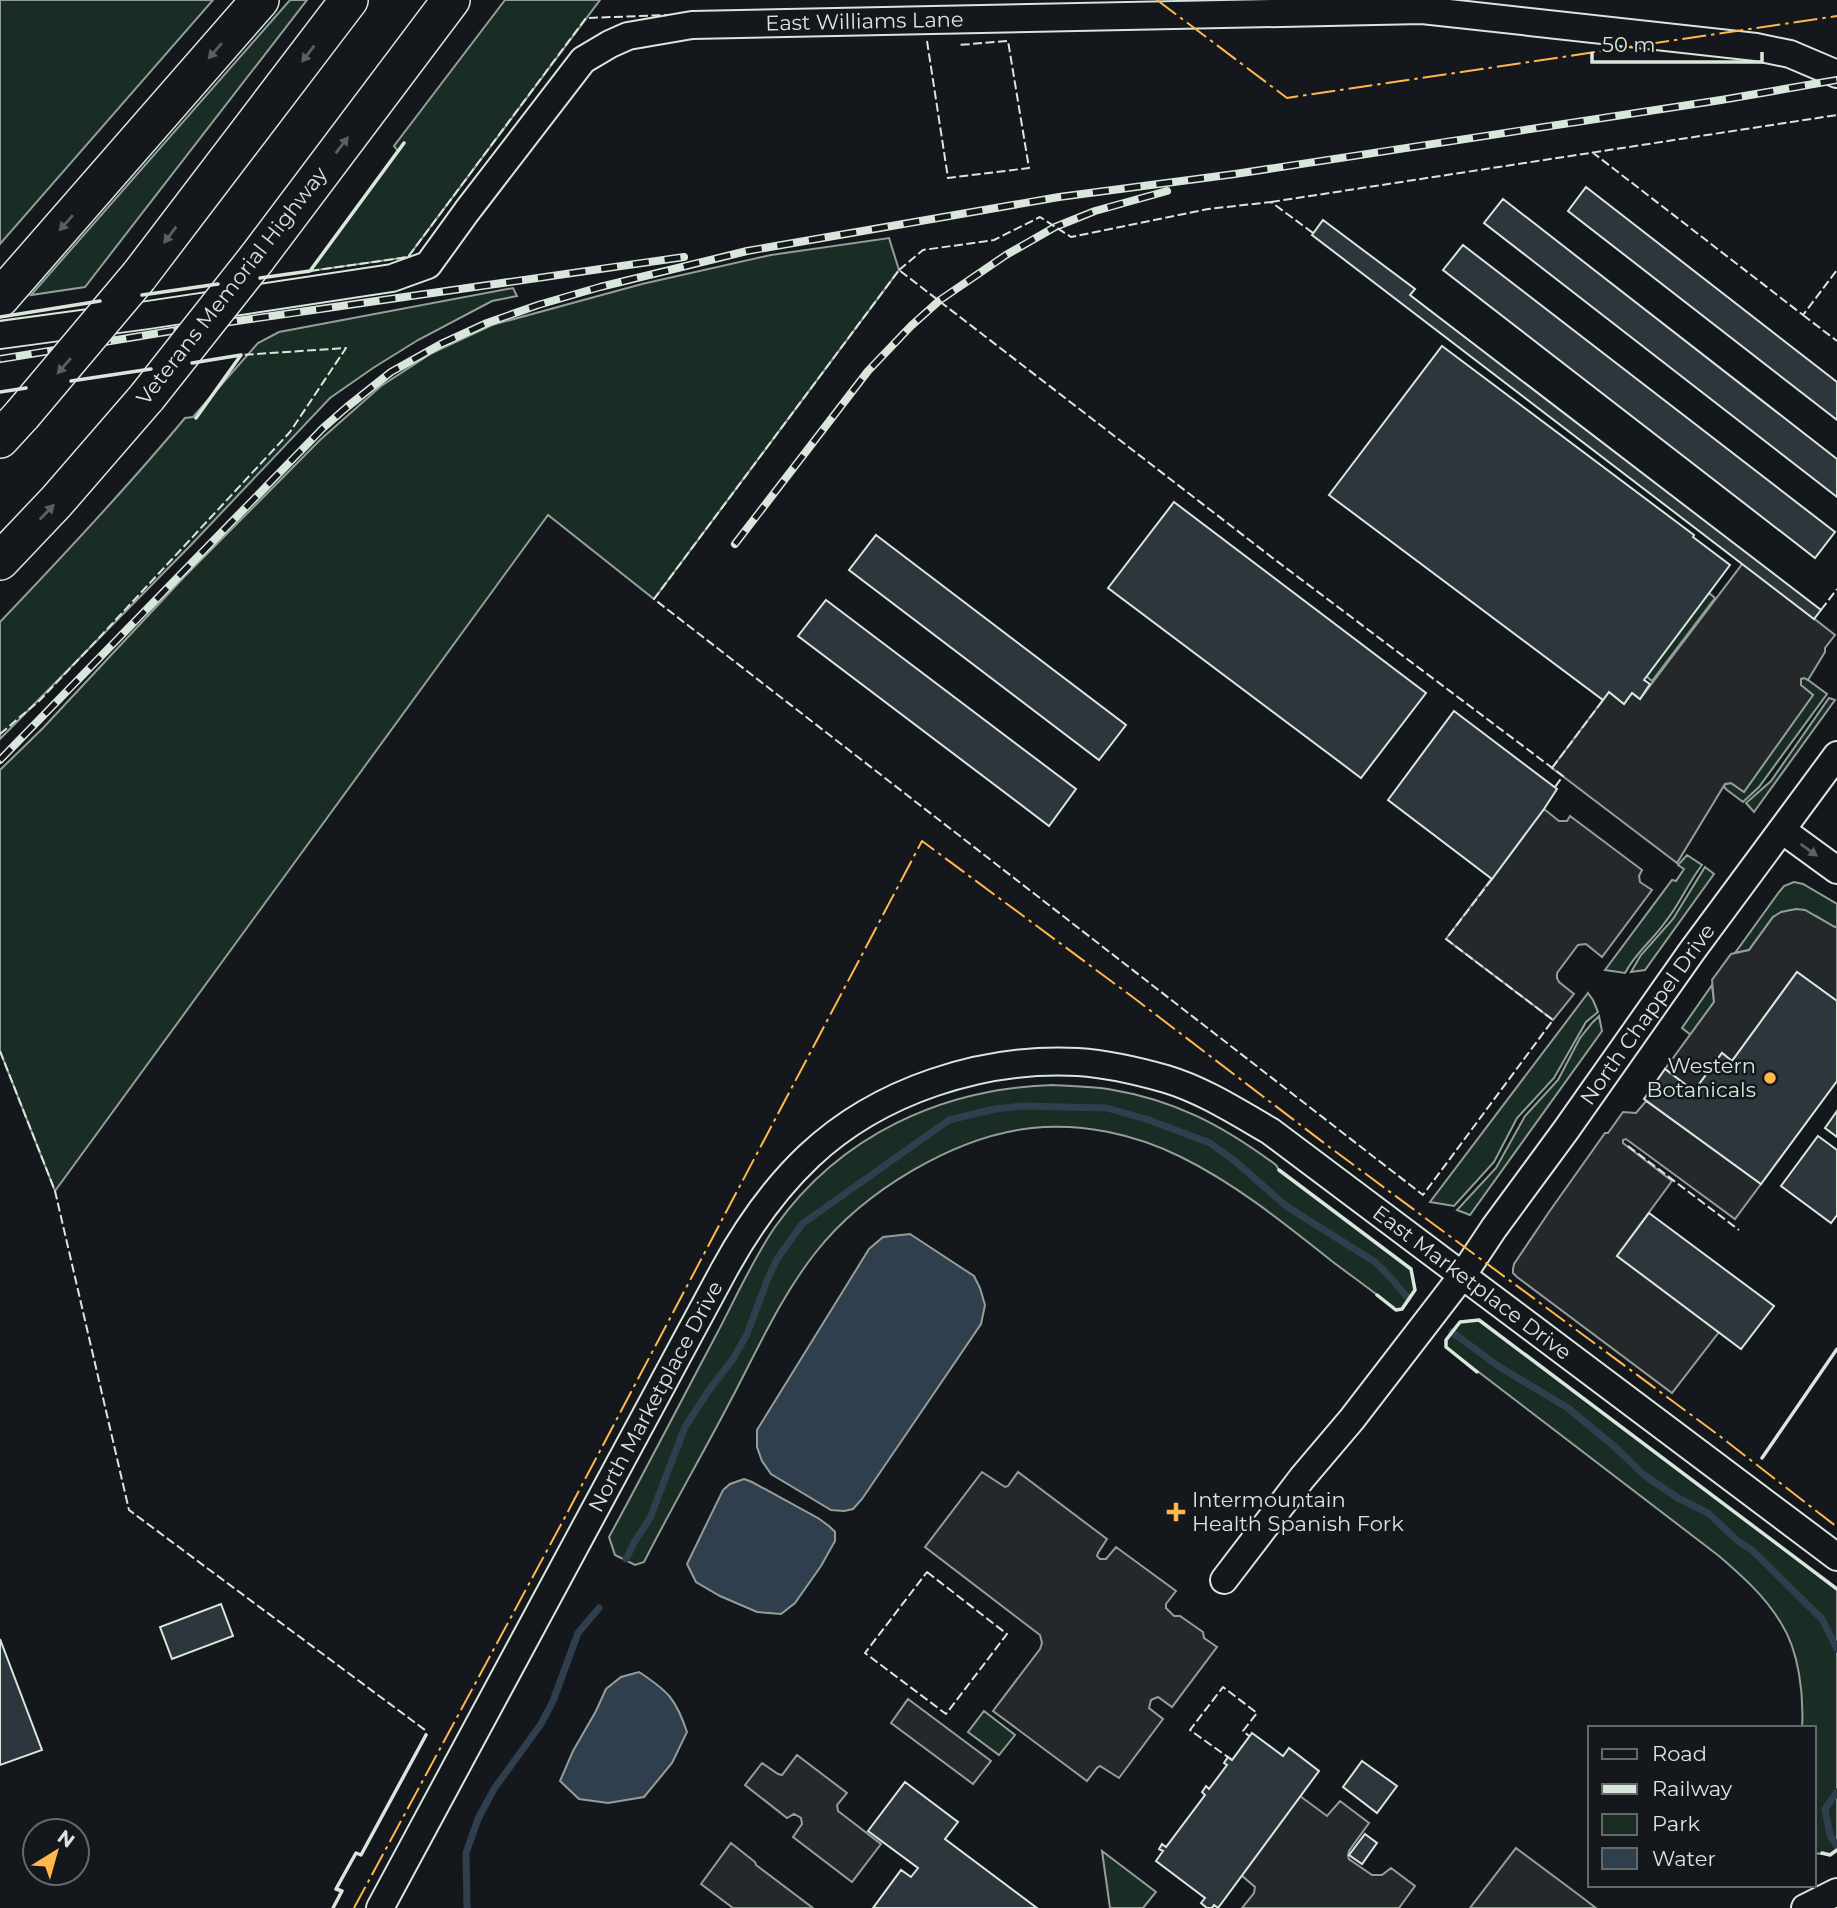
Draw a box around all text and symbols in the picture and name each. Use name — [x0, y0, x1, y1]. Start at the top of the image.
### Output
street label: East Williams Lane — [765, 6, 964, 35]
scale bar — [1592, 21, 1762, 65]
text: 50 m — [1602, 32, 1656, 57]
one-way arrow — [208, 43, 223, 60]
one-way arrow — [301, 45, 315, 64]
one-way arrow — [334, 136, 348, 154]
street label: Veterans Memorial Highway — [131, 161, 333, 410]
one-way arrow — [58, 214, 74, 232]
one-way arrow — [163, 226, 177, 244]
one-way arrow — [57, 357, 72, 374]
one-way arrow — [39, 503, 55, 521]
one-way arrow — [1800, 843, 1818, 857]
street label: North Chappel Drive — [1575, 919, 1720, 1110]
place label: Western Botanicals — [1647, 1053, 1756, 1102]
marker: Western Botanicals — [1762, 1070, 1778, 1086]
street label: East Marketplace Drive — [1368, 1200, 1576, 1365]
street label: North Marketplace Drive — [583, 1277, 728, 1516]
place label: Intermountain Health Spanish Fork — [1192, 1487, 1404, 1536]
marker: Intermountain Health Spanish Fork — [1166, 1502, 1186, 1522]
legend — [1588, 1726, 1816, 1887]
text: Road — [1652, 1741, 1707, 1766]
text: Railway — [1652, 1776, 1733, 1801]
text: Park — [1652, 1811, 1700, 1836]
north arrow — [21, 1817, 91, 1887]
text: N — [53, 1825, 79, 1853]
text: Water — [1652, 1846, 1716, 1871]

